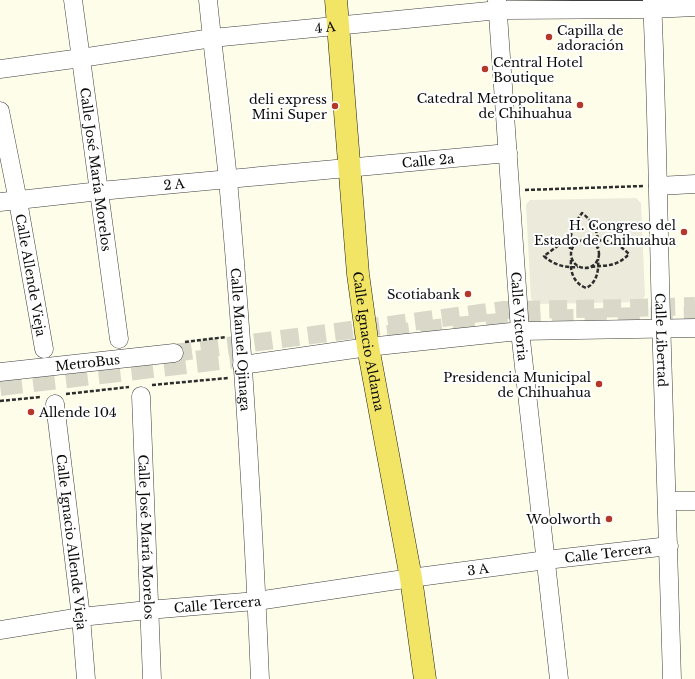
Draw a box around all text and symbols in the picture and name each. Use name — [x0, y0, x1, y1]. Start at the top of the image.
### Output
street label: 4 A — [314, 17, 337, 36]
place label: Capilla de adoración — [557, 22, 624, 54]
marker: Capilla de adoración — [544, 32, 554, 42]
place label: Central Hotel Boutique — [493, 54, 583, 86]
marker: Central Hotel Boutique — [480, 64, 490, 74]
street label: Calle José María Morelos — [76, 87, 116, 252]
place label: Catedral Metropolitana de Chihuahua — [417, 90, 573, 122]
place label: deli express Mini Super — [249, 91, 328, 123]
marker: Catedral Metropolitana de Chihuahua — [575, 100, 585, 110]
marker: deli express Mini Super — [330, 101, 340, 111]
street label: Calle 2a — [401, 149, 456, 171]
street label: 2 A — [163, 175, 186, 194]
street label: Calle Allende Vieja — [12, 212, 50, 339]
place label: H. Congreso del Estado de Chihuahua — [534, 217, 677, 249]
marker: H. Congreso del Estado de Chihuahua — [679, 227, 689, 237]
street label: Calle Manuel Ojinaga — [227, 267, 254, 412]
street label: Calle Ignacio Aldama — [349, 271, 388, 413]
street label: Calle Victoria — [507, 271, 532, 363]
place label: Scotiabank — [387, 286, 460, 303]
marker: Scotiabank — [463, 289, 473, 299]
street label: Calle Libertad — [652, 293, 671, 388]
street label: MetroBus — [54, 350, 121, 374]
place label: Presidencia Municipal de Chihuahua — [443, 369, 592, 401]
marker: Presidencia Municipal de Chihuahua — [594, 379, 604, 389]
place label: Allende 104 — [38, 404, 117, 421]
marker: Allende 104 — [26, 407, 36, 417]
street label: Calle Ignacio Allende Vieja — [53, 453, 91, 631]
street label: Calle José María Morelos — [135, 454, 158, 620]
place label: Woolworth — [525, 511, 601, 528]
marker: Woolworth — [604, 514, 614, 524]
street label: Calle Tercera — [564, 539, 653, 566]
street label: 3 A — [466, 559, 491, 579]
street label: Calle Tercera — [173, 592, 263, 616]

